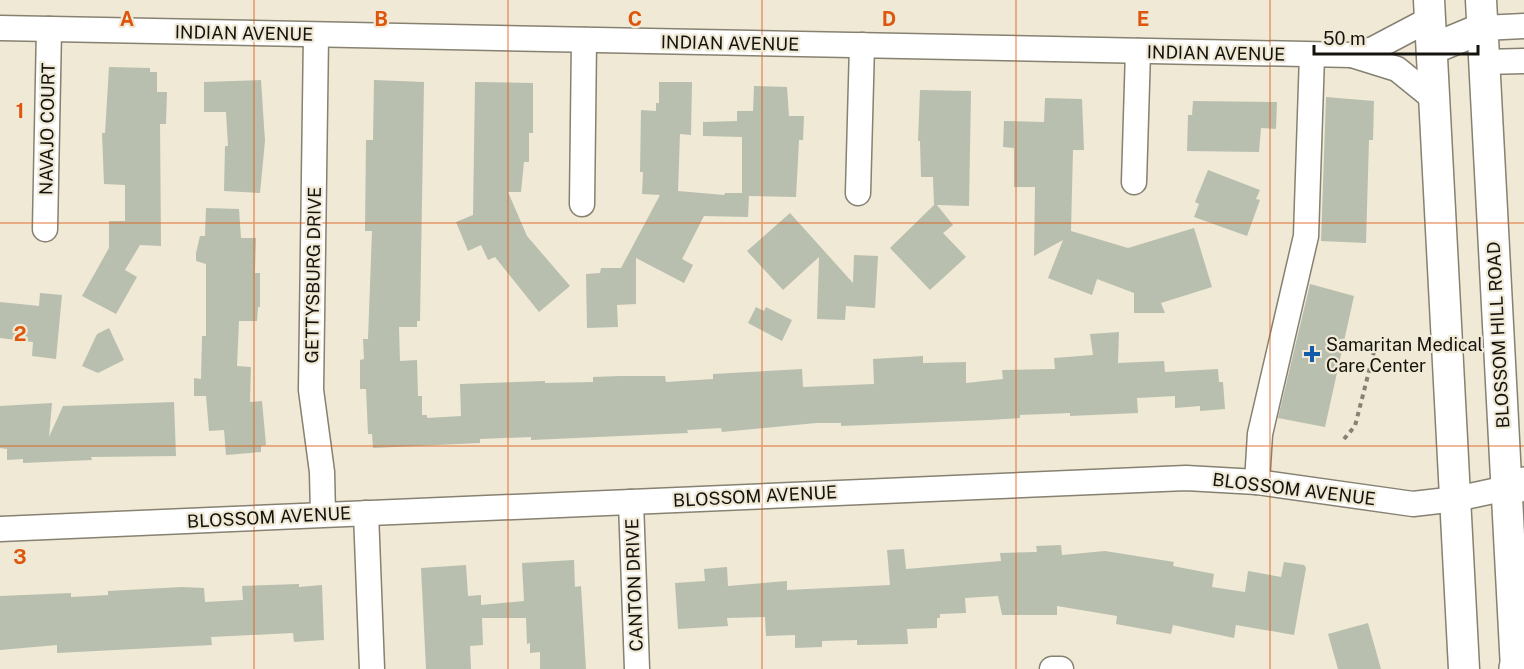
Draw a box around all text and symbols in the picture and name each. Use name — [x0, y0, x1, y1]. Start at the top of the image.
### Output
text: A — [120, 7, 134, 31]
text: B — [374, 7, 388, 31]
text: C — [628, 7, 642, 31]
text: D — [882, 7, 896, 31]
text: E — [1137, 7, 1149, 31]
scale bar — [1314, 18, 1478, 56]
street label: INDIAN AVENUE — [175, 21, 313, 45]
text: 50 m — [1323, 28, 1366, 49]
street label: INDIAN AVENUE — [661, 31, 799, 55]
street label: INDIAN AVENUE — [1147, 41, 1285, 65]
street label: NAVAJO COURT — [35, 62, 59, 195]
text: 1 — [16, 99, 24, 123]
street label: GETTYSBURG DRIVE — [301, 186, 325, 364]
street label: BLOSSOM HILL ROAD — [1483, 241, 1513, 429]
text: 2 — [14, 322, 26, 346]
place label: Samaritan Medical Care Center — [1326, 334, 1483, 376]
marker: Samaritan Medical Care Center — [1303, 345, 1321, 363]
street label: BLOSSOM AVENUE — [1211, 469, 1377, 509]
street label: BLOSSOM AVENUE — [672, 481, 838, 511]
street label: BLOSSOM AVENUE — [186, 502, 352, 532]
street label: CANTON DRIVE — [621, 518, 647, 652]
text: 3 — [13, 545, 27, 569]

